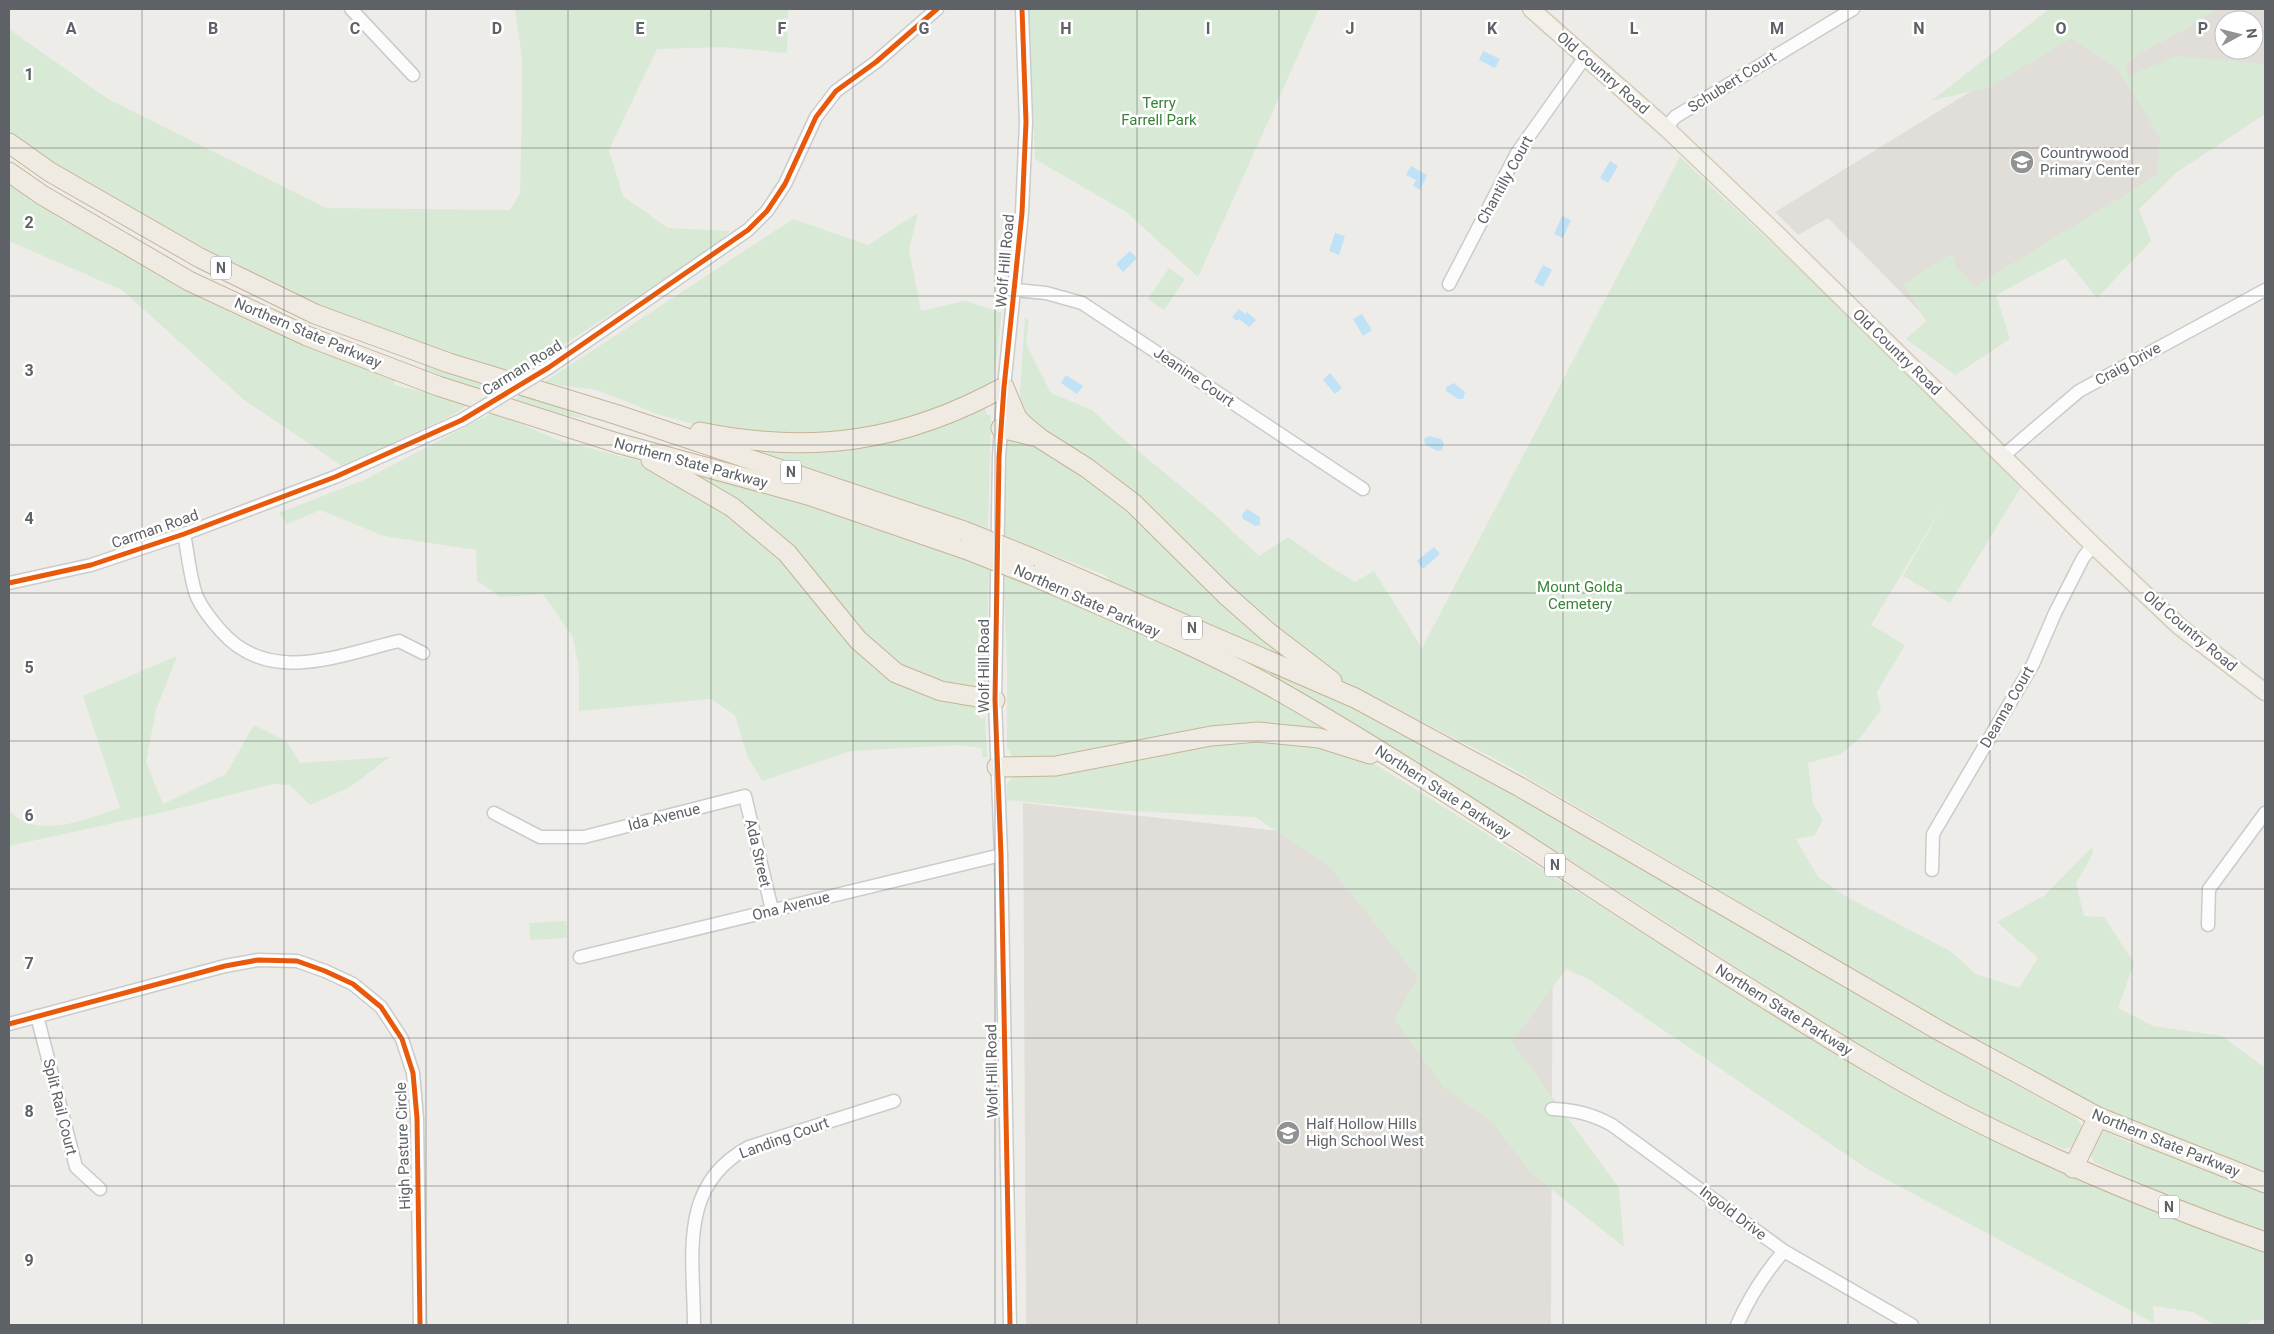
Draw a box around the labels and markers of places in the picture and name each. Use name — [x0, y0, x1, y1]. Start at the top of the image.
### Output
place label: Countrywood Primary Center — [2040, 144, 2140, 179]
school or university icon: Countrywood Primary Center — [2009, 149, 2035, 175]
place label: Half Hollow Hills High School West — [1306, 1115, 1424, 1150]
school or university icon: Half Hollow Hills High School West — [1275, 1120, 1301, 1146]

